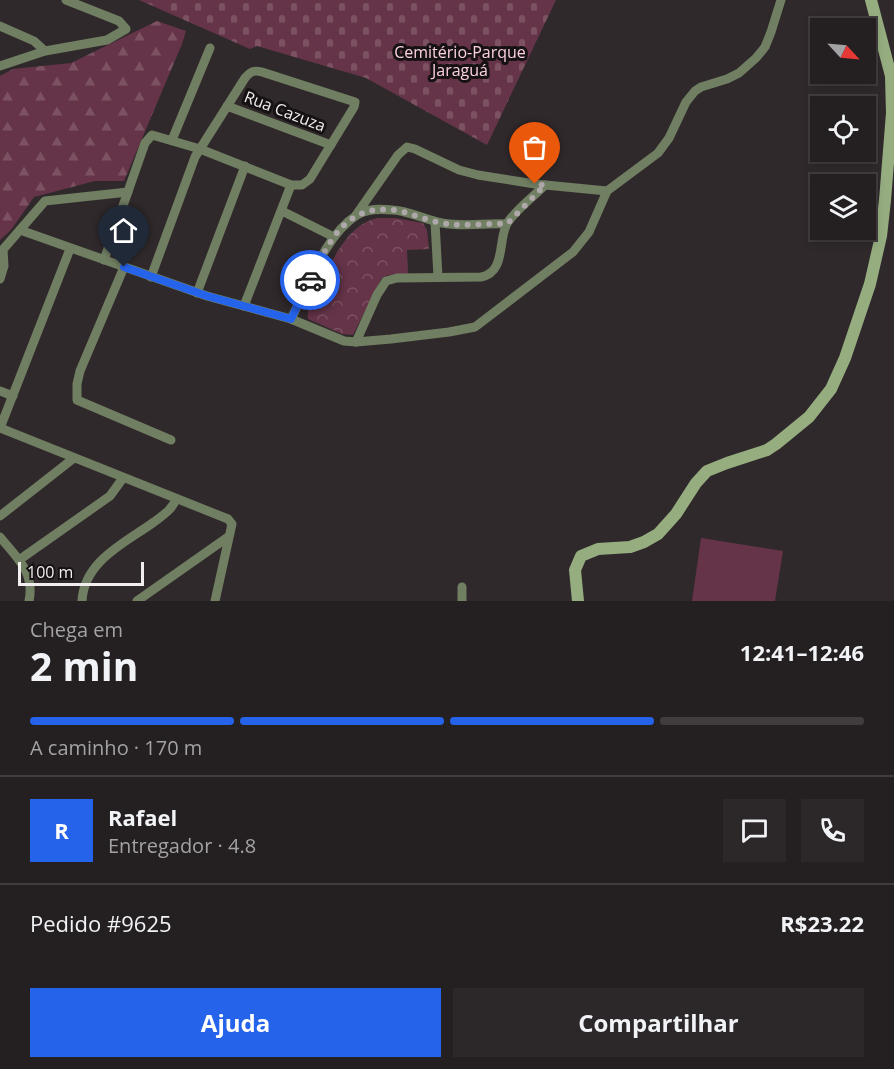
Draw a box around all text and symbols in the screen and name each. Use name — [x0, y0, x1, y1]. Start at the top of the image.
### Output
north arrow — [810, 18, 876, 84]
map controls — [810, 18, 876, 240]
park label: Cemitério-Parque Jaraguá — [394, 41, 526, 81]
street label: Rua Cazuza — [241, 85, 329, 137]
button: locate — [810, 96, 876, 162]
pin — [509, 122, 560, 184]
icon: bag — [518, 131, 551, 164]
button: layers — [810, 174, 876, 240]
pin — [98, 205, 149, 267]
icon: home — [107, 214, 140, 247]
courier — [280, 250, 340, 310]
icon: car — [294, 264, 327, 297]
scale bar — [18, 559, 144, 586]
text: 100 m — [27, 561, 73, 583]
text: Chega em — [30, 616, 123, 643]
text: 12:41–12:46 — [740, 637, 864, 667]
text: 2 min — [30, 639, 138, 692]
text: A caminho · 170 m — [30, 734, 202, 761]
button: chat — [723, 799, 786, 862]
button: phone — [801, 799, 864, 862]
text: Rafael — [108, 802, 177, 832]
text: R — [54, 815, 69, 845]
text: Entregador · 4.8 — [108, 832, 256, 859]
text: Pedido #9625 — [30, 908, 172, 938]
text: R$23.22 — [780, 908, 864, 938]
button: Ajuda — [30, 988, 441, 1057]
button: Compartilhar — [453, 988, 864, 1057]

